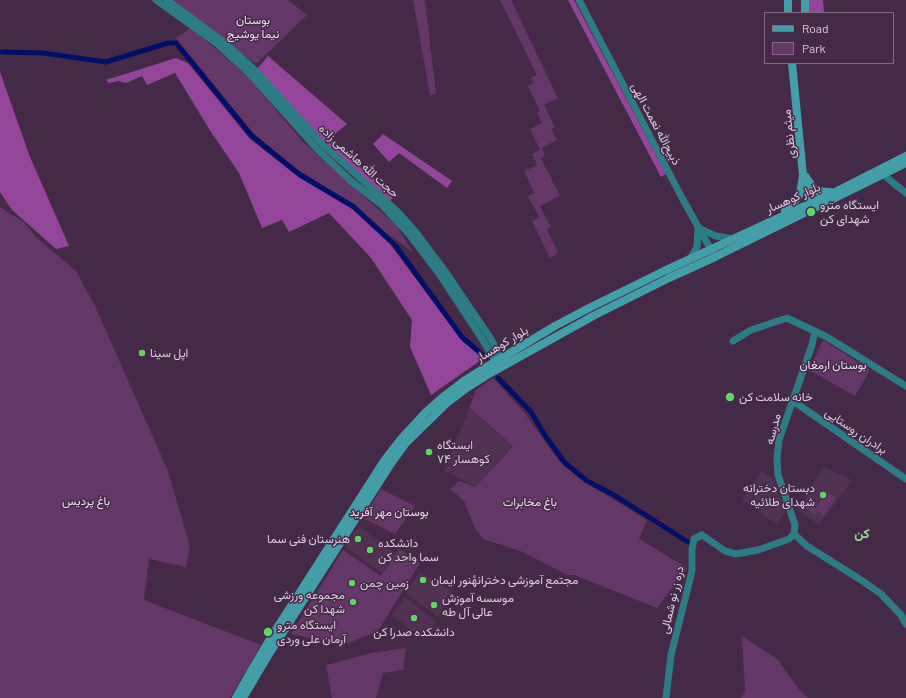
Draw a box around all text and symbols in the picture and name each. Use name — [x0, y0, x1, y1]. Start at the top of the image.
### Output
legend — [764, 12, 894, 64]
park label: بوستان نیما یوشیج — [227, 13, 279, 41]
text: Road — [802, 21, 829, 35]
text: Park — [802, 41, 826, 55]
street label: ذبیح‌الله نعمت الهی — [628, 80, 684, 168]
street label: میثم نظری — [779, 109, 799, 159]
street label: حجت الله هاشمی زاده — [316, 121, 402, 201]
street label: بلوار کوهسار — [763, 180, 823, 216]
place label: ایستگاه مترو شهدای کن — [820, 198, 879, 226]
marker: ایستگاه مترو شهدای کن — [805, 206, 817, 218]
street label: بلوار کوهسار — [473, 323, 531, 365]
place label: اپل سینا — [150, 346, 188, 360]
marker: اپل سینا — [137, 348, 147, 358]
park label: بوستان ارمغان — [799, 358, 867, 372]
place label: خانه سلامت کن — [739, 390, 813, 404]
marker: خانه سلامت کن — [724, 391, 736, 403]
street label: برادران روستایی — [822, 405, 890, 457]
street label: مدرسه — [762, 412, 784, 446]
place label: ایستگاه ۷۴ کوهسار — [437, 438, 490, 466]
marker: ایستگاه ۷۴ کوهسار — [424, 447, 434, 457]
place label: دبستان دخترانه شهدای طلائیه — [743, 481, 815, 509]
marker: دبستان دخترانه شهدای طلائیه — [818, 490, 828, 500]
park label: باغ پردیس — [62, 494, 110, 508]
park label: باغ مخابرات — [503, 495, 557, 509]
park label: بوستان مهر آفرید — [349, 505, 429, 519]
district label: کن — [854, 526, 870, 542]
place label: هنرستان فنی سما — [267, 532, 350, 546]
marker: هنرستان فنی سما — [353, 534, 363, 544]
place label: دانشکده سما واحد کن — [378, 536, 439, 564]
marker: دانشکده سما واحد کن — [365, 545, 375, 555]
street label: دره زر نو شمالی — [657, 565, 687, 635]
place label: مجتمع آموزشی دخترانهٔنور ایمان — [431, 573, 578, 587]
marker: مجتمع آموزشی دخترانهٔنور ایمان — [418, 575, 428, 585]
place label: زمین چمن — [360, 576, 409, 590]
marker: زمین چمن — [347, 578, 357, 588]
place label: مجموعه ورزشی شهدا کن — [274, 588, 345, 616]
place label: موسسه آموزش عالی آل طه — [442, 591, 514, 619]
marker: مجموعه ورزشی شهدا کن — [348, 597, 358, 607]
marker: موسسه آموزش عالی آل طه — [429, 600, 439, 610]
marker: دانشکده صدرا کن — [409, 613, 419, 623]
place label: ایستگاه مترو آرمان علی وردی — [277, 618, 346, 646]
place label: دانشکده صدرا کن — [373, 625, 455, 639]
marker: ایستگاه مترو آرمان علی وردی — [262, 626, 274, 638]

